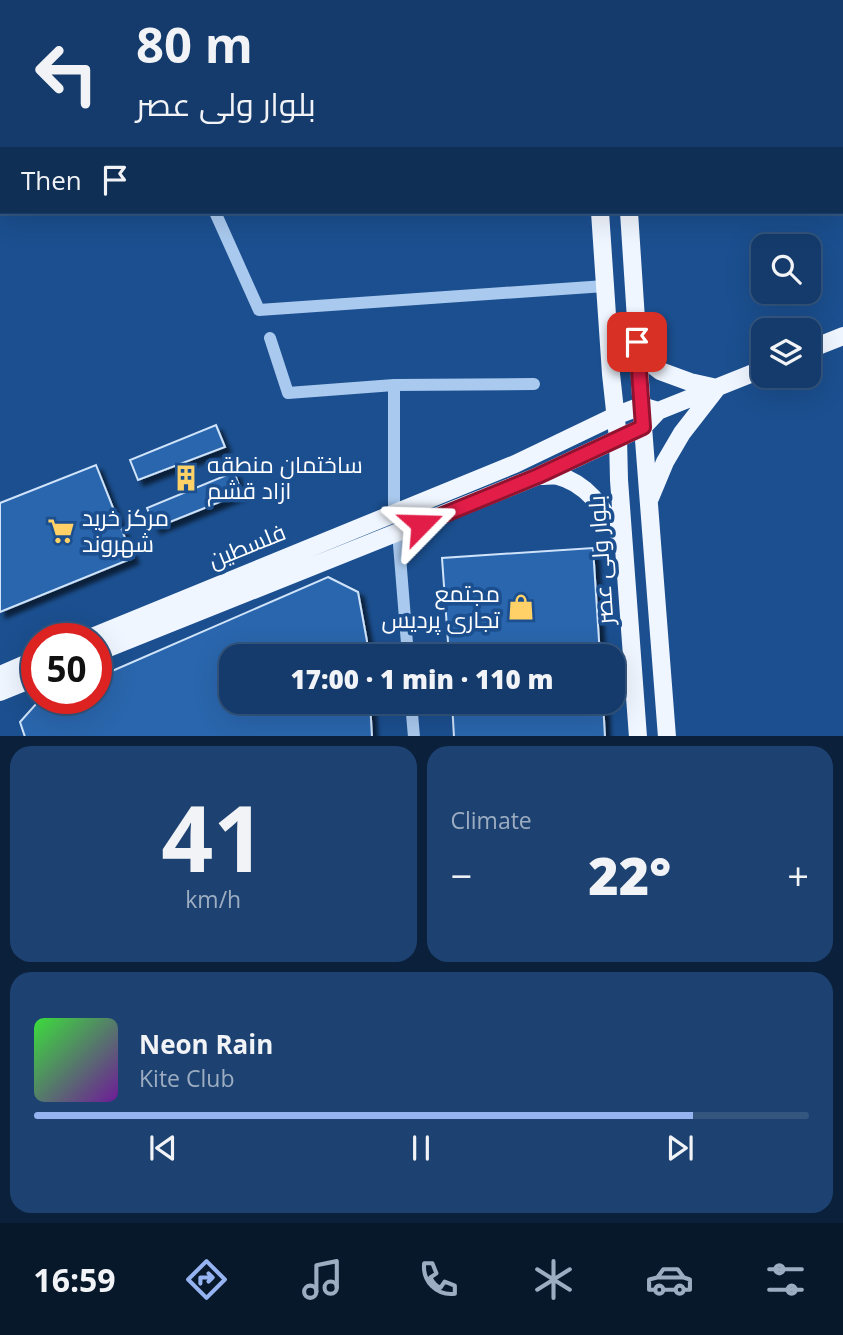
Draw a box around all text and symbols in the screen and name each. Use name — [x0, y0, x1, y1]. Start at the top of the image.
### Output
text: 80 m — [136, 11, 253, 77]
icon: left — [21, 28, 112, 119]
text: بلوار ولی عصر — [136, 82, 316, 125]
icon: arrive — [96, 161, 134, 199]
text: Then — [21, 162, 82, 198]
map controls — [751, 234, 821, 388]
button: search — [751, 234, 821, 304]
pin — [607, 312, 667, 372]
button: layers — [751, 318, 821, 388]
icon: arrive — [618, 323, 656, 361]
place label: ساختمان منطقه ازاد قشم — [207, 448, 363, 507]
building icon: ساختمان منطقه ازاد قشم — [171, 463, 201, 493]
position arrow — [384, 487, 458, 561]
street label: بلوار ولی عصر — [580, 494, 621, 628]
place label: مرکز خرید شهروند — [82, 501, 169, 559]
street label: فلسطین — [203, 515, 290, 575]
supermarket icon: مرکز خرید شهروند — [46, 516, 76, 546]
place label: مجتمع تجاری پردیس — [382, 577, 500, 635]
shop icon: مجتمع تجاری پردیس — [506, 592, 536, 622]
speed limit sign: 50 — [21, 623, 112, 714]
text: 17:00 · 1 min · 110 m — [291, 661, 553, 697]
text: 41 — [161, 775, 265, 899]
text: Climate — [451, 804, 532, 836]
text: 22° — [588, 839, 671, 910]
text: − — [451, 849, 472, 901]
text: + — [787, 849, 809, 901]
text: km/h — [185, 883, 241, 915]
text: Neon Rain — [139, 1026, 273, 1062]
text: Kite Club — [139, 1062, 234, 1094]
icon: previous — [144, 1129, 182, 1167]
icon: pause — [402, 1129, 440, 1167]
icon: next — [661, 1129, 699, 1167]
icon: directions — [182, 1255, 231, 1304]
icon: music — [298, 1255, 347, 1304]
icon: phone — [414, 1255, 463, 1304]
icon: climate — [529, 1255, 578, 1304]
icon: car — [645, 1255, 694, 1304]
icon: filters — [761, 1255, 810, 1304]
text: 16:59 — [33, 1258, 116, 1301]

